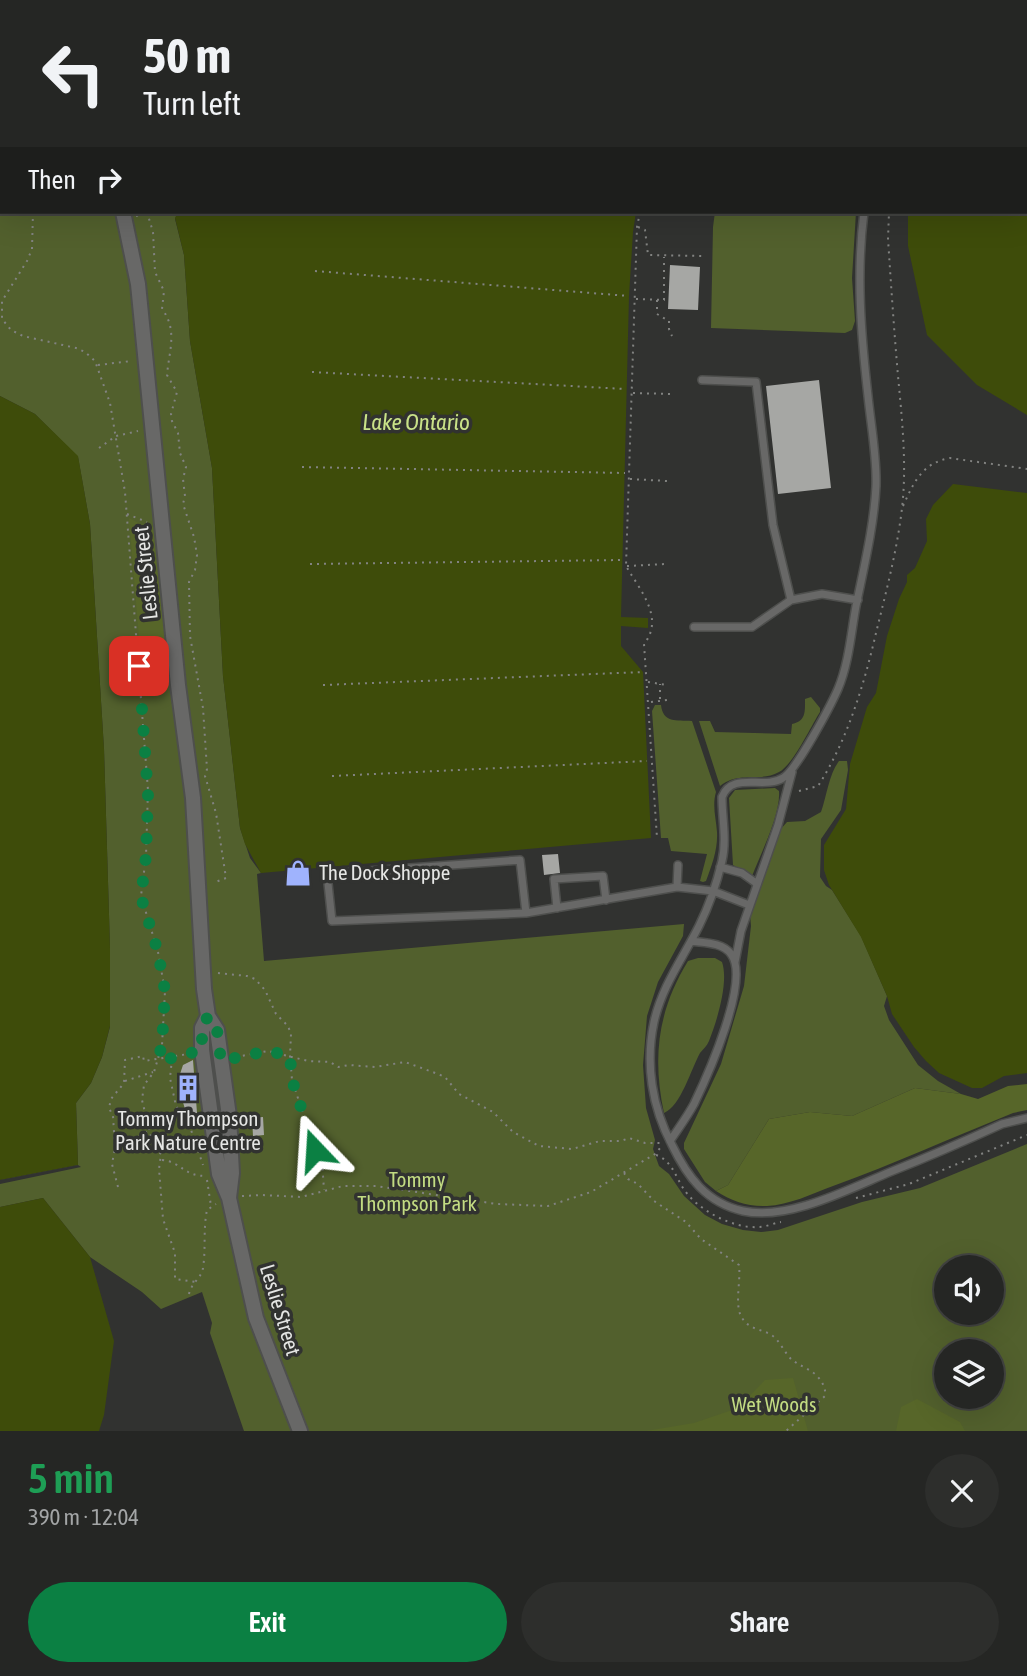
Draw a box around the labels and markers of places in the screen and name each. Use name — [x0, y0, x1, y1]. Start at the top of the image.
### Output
pin — [109, 636, 169, 696]
shop icon: The Dock Shoppe — [283, 858, 313, 888]
place label: The Dock Shoppe — [319, 860, 450, 884]
building icon: Tommy Thompson Park Nature Centre — [173, 1073, 203, 1103]
place label: Tommy Thompson Park Nature Centre — [115, 1106, 261, 1154]

